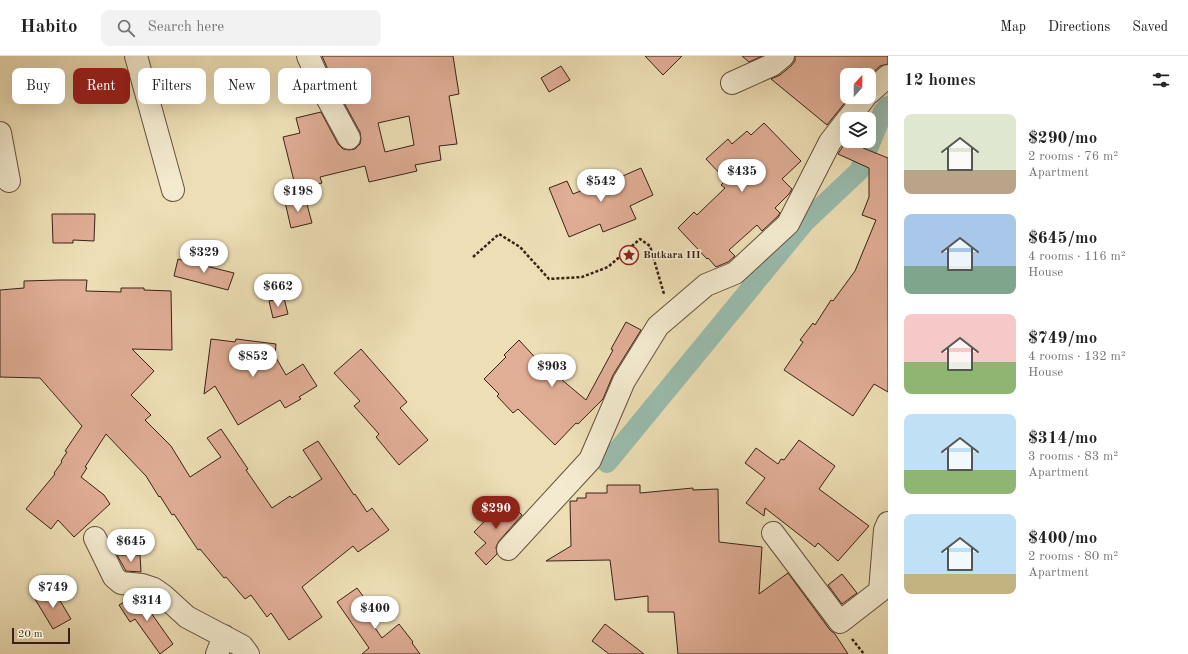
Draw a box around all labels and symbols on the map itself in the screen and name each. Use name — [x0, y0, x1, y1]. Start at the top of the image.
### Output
north arrow — [840, 68, 876, 104]
pin: $435 — [718, 159, 766, 193]
pin: $542 — [577, 169, 625, 203]
pin: $198 — [274, 179, 322, 213]
pin: $329 — [180, 240, 228, 274]
place icon: Butkara III — [618, 244, 640, 266]
place label: Butkara III — [643, 250, 701, 261]
pin: $662 — [254, 274, 302, 308]
pin: $852 — [229, 344, 277, 378]
pin: $903 — [528, 354, 576, 388]
pin: $290 — [472, 496, 520, 530]
pin: $645 — [107, 529, 155, 563]
pin: $749 — [29, 575, 77, 609]
pin: $314 — [123, 588, 171, 622]
pin: $400 — [351, 596, 399, 630]
scale bar — [12, 626, 70, 645]

